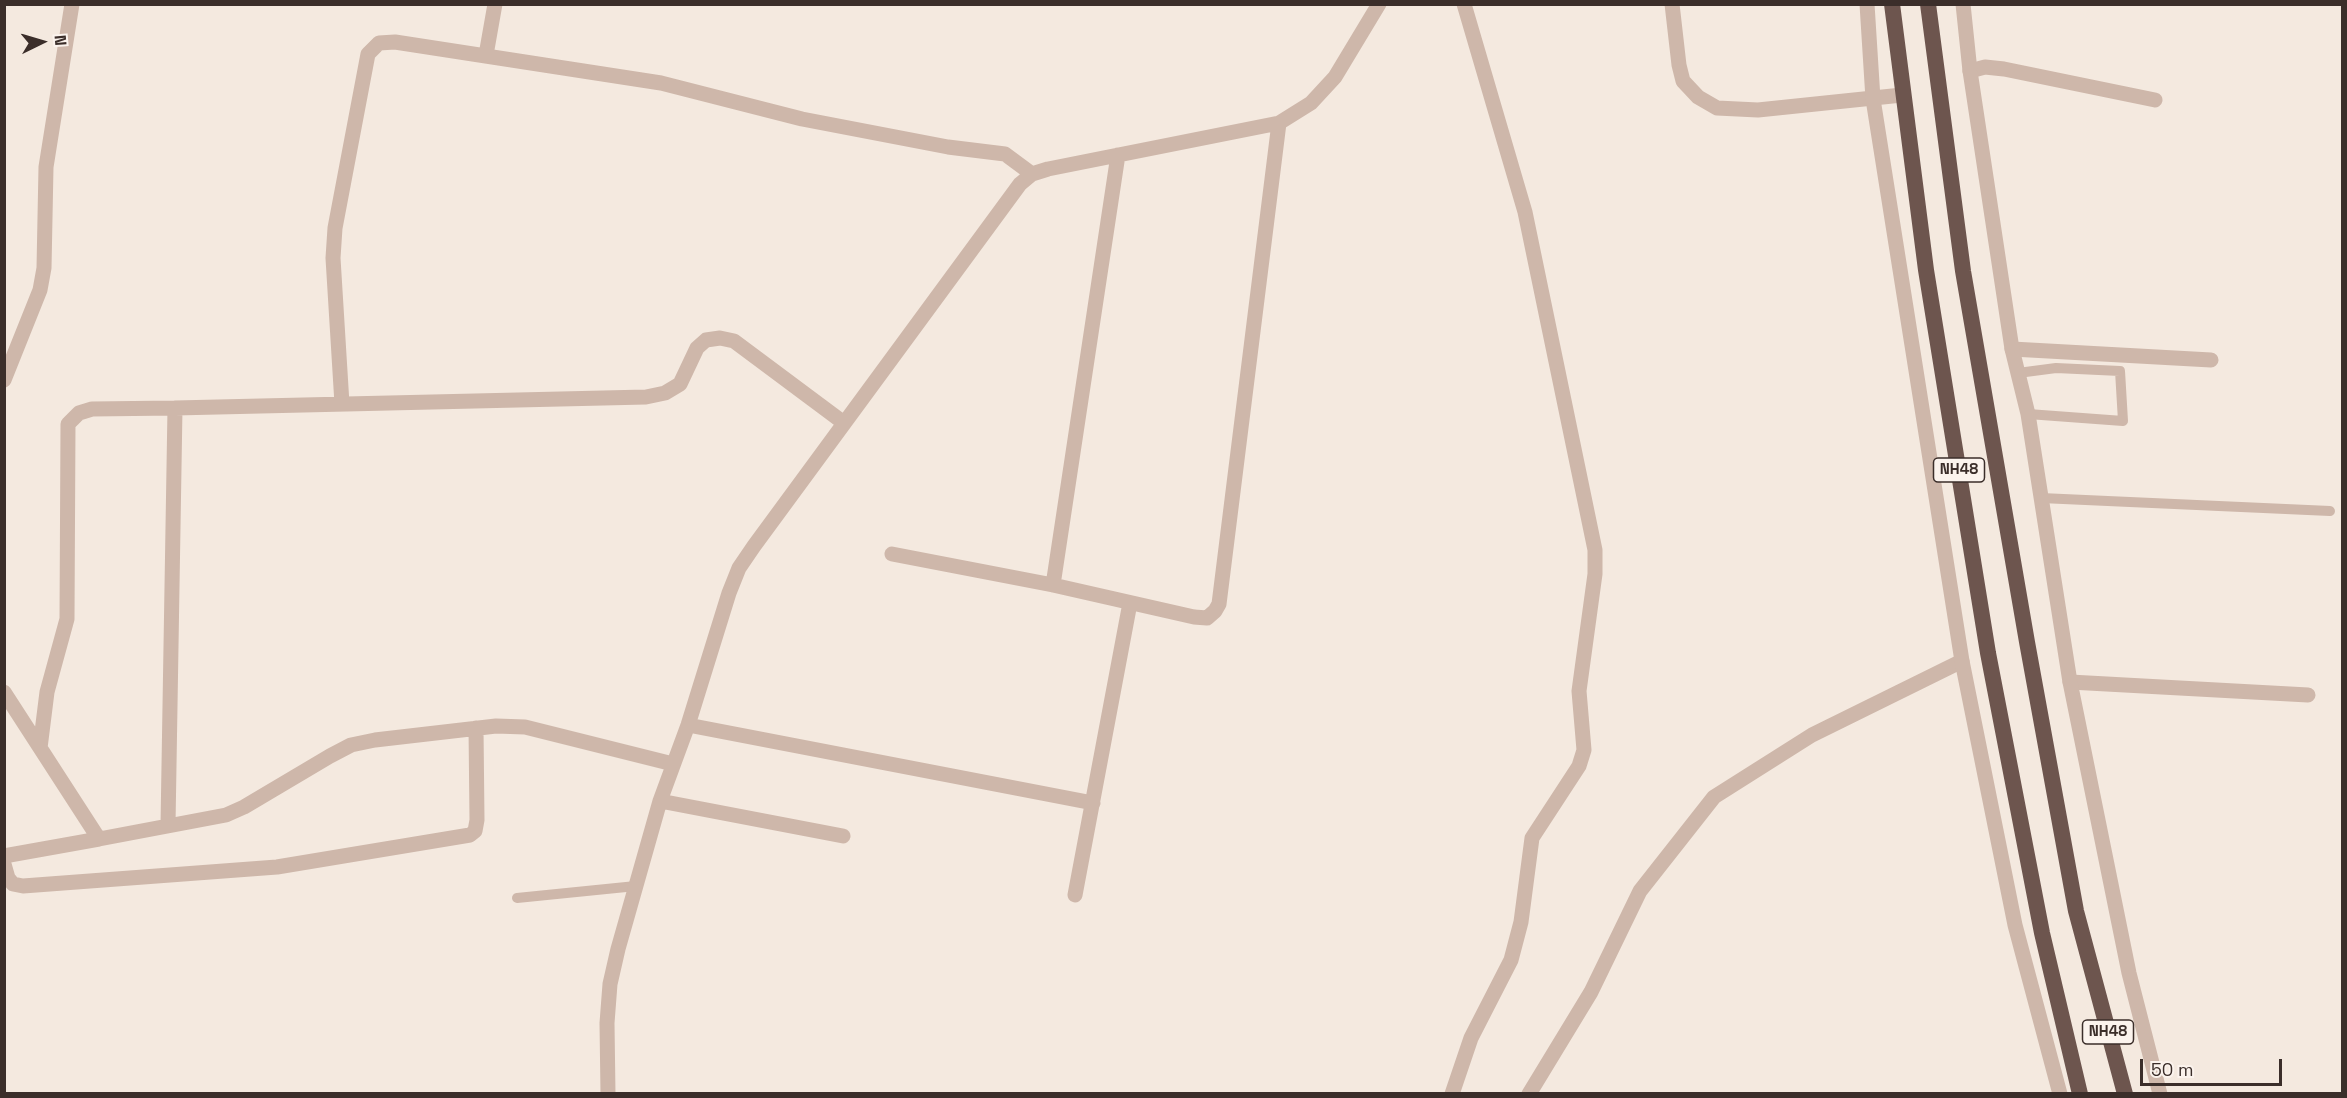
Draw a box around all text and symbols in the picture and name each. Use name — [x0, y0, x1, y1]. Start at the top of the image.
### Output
north arrow — [12, 12, 72, 72]
text: N — [50, 34, 71, 47]
road number: NH48 — [1934, 458, 1984, 482]
road number: NH48 — [2082, 1020, 2134, 1044]
scale bar — [2143, 1047, 2286, 1085]
text: 50 m — [2151, 1058, 2193, 1081]

